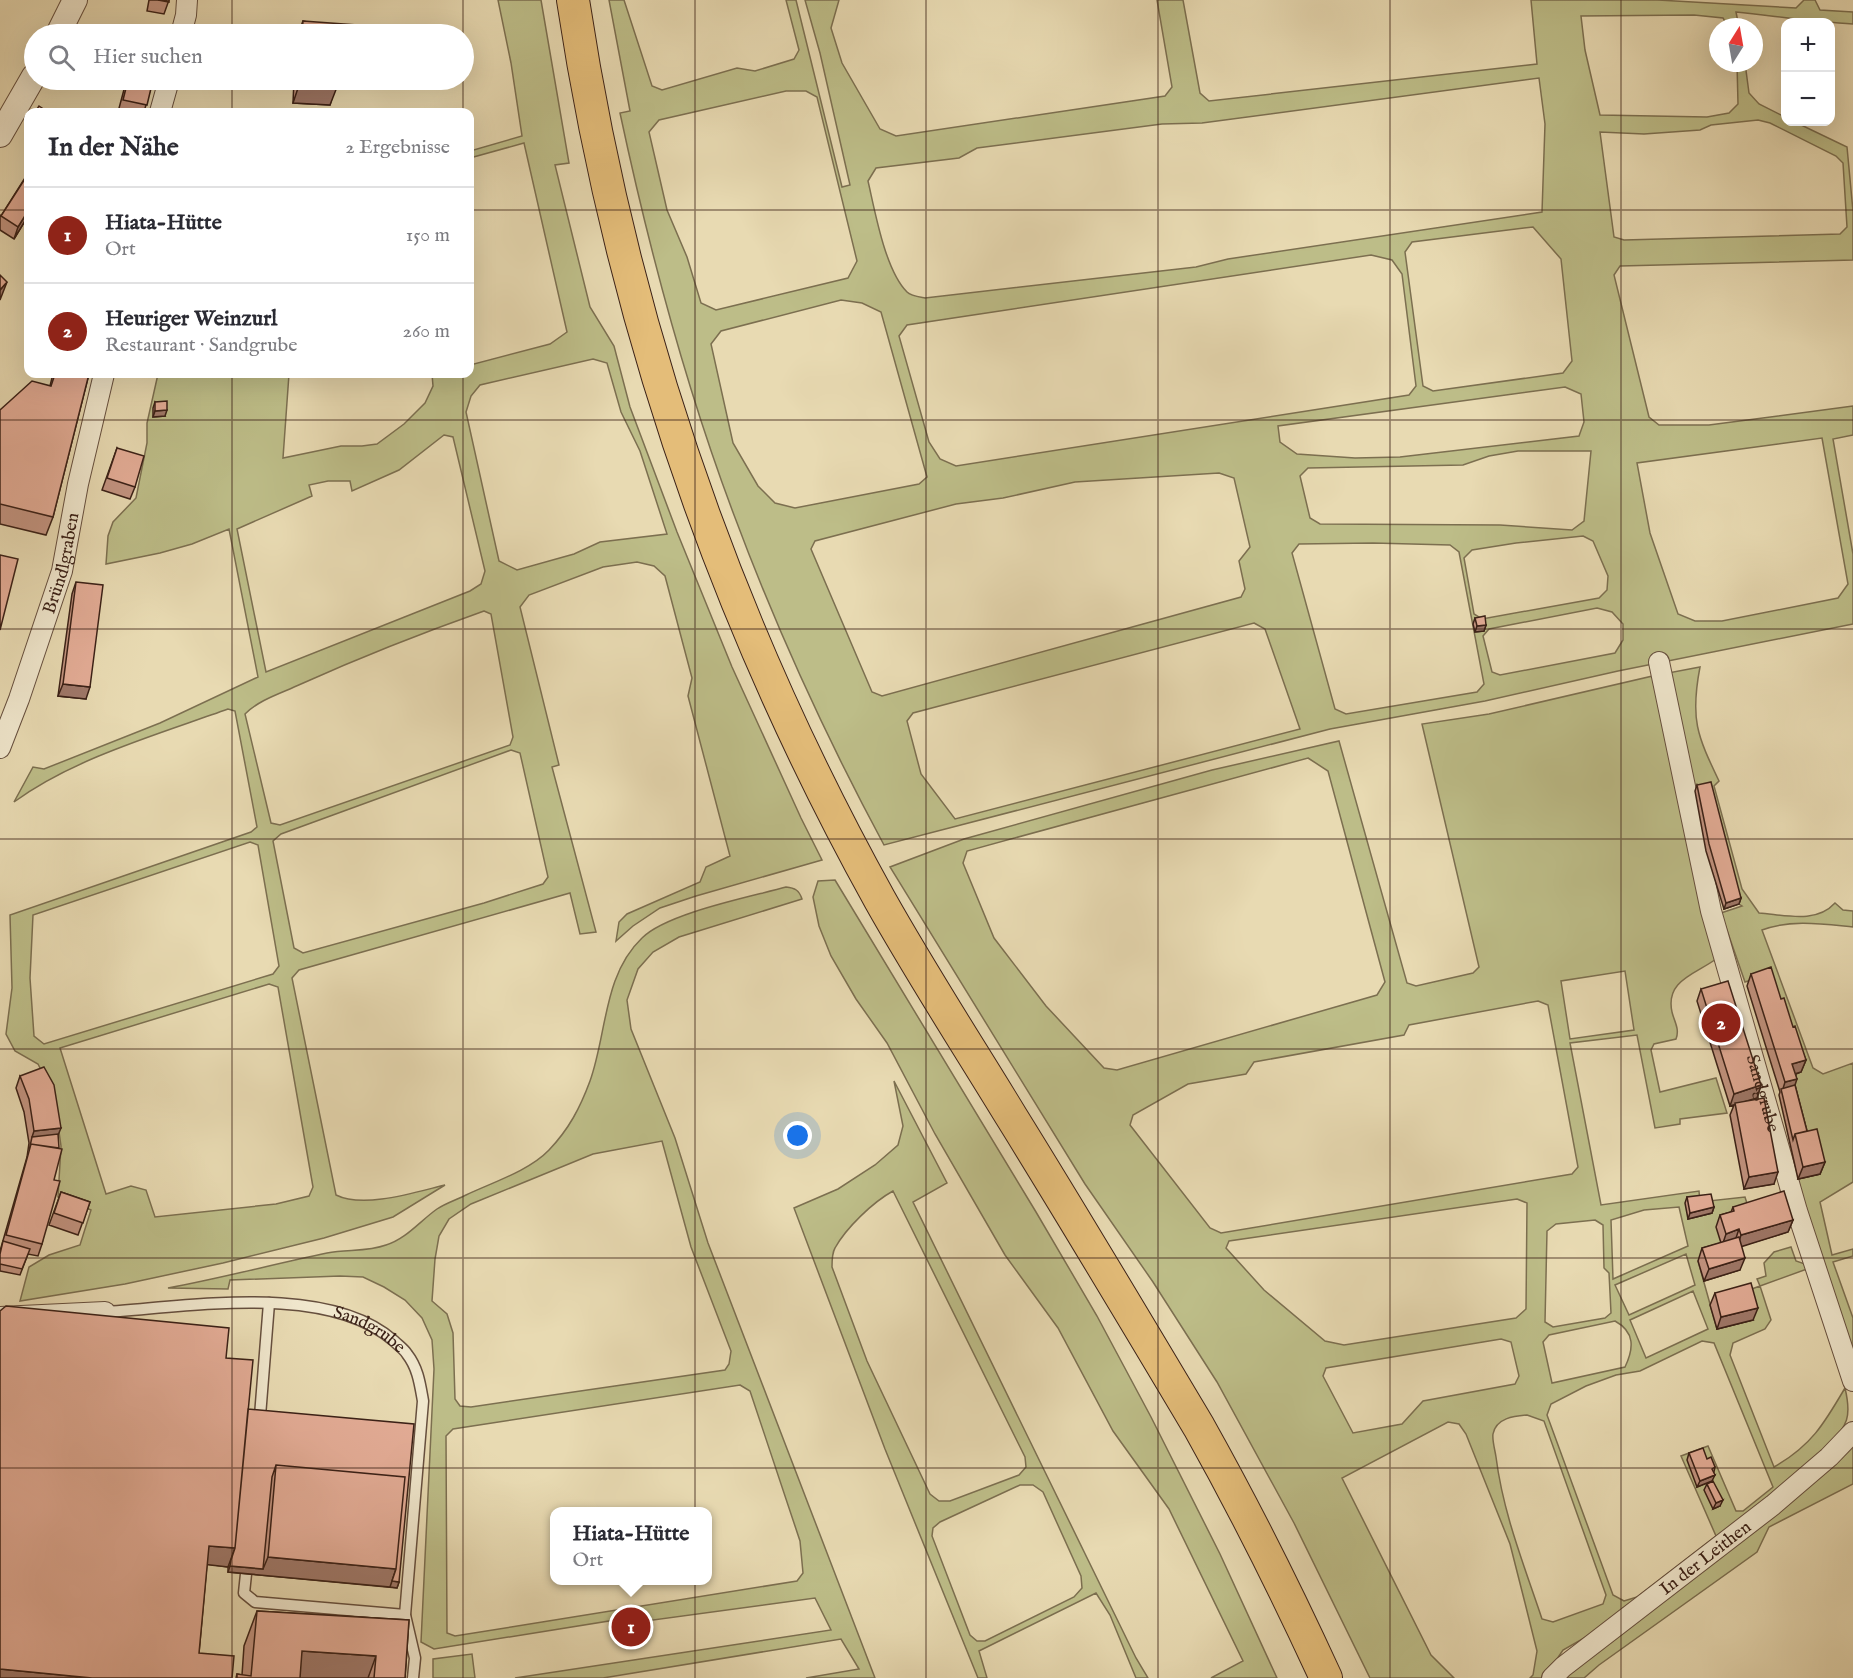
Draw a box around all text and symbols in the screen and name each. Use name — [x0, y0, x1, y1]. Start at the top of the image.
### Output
north arrow — [1709, 18, 1763, 72]
map controls — [1781, 18, 1835, 126]
button: + — [1781, 18, 1835, 72]
search box — [24, 24, 474, 90]
icon: search — [45, 41, 78, 74]
text: Hier suchen — [93, 43, 203, 71]
button: − — [1781, 72, 1835, 126]
text: In der Nähe — [48, 131, 179, 164]
text: 2 Ergebnisse — [345, 135, 450, 160]
text: Hiata-Hütte — [105, 209, 222, 237]
text: 1 — [64, 223, 71, 248]
text: 150 m — [406, 223, 450, 248]
text: Ort — [105, 237, 136, 262]
text: Heuriger Weinzurl — [105, 305, 277, 333]
text: 2 — [63, 319, 72, 344]
text: 260 m — [403, 319, 450, 344]
text: Restaurant · Sandgrube — [105, 333, 297, 358]
street label: Bründlgraben — [38, 511, 86, 617]
pin: 2 — [1702, 1000, 1740, 1046]
street label: Sandgrube — [1740, 1052, 1784, 1135]
your location — [783, 1121, 812, 1150]
street label: Sandgrube — [331, 1302, 410, 1359]
popup — [550, 1507, 712, 1585]
street label: In der Leithen — [1656, 1516, 1757, 1601]
text: Hiata-Hütte — [573, 1520, 689, 1548]
text: Ort — [573, 1548, 603, 1573]
pin: 1 — [612, 1604, 650, 1650]

